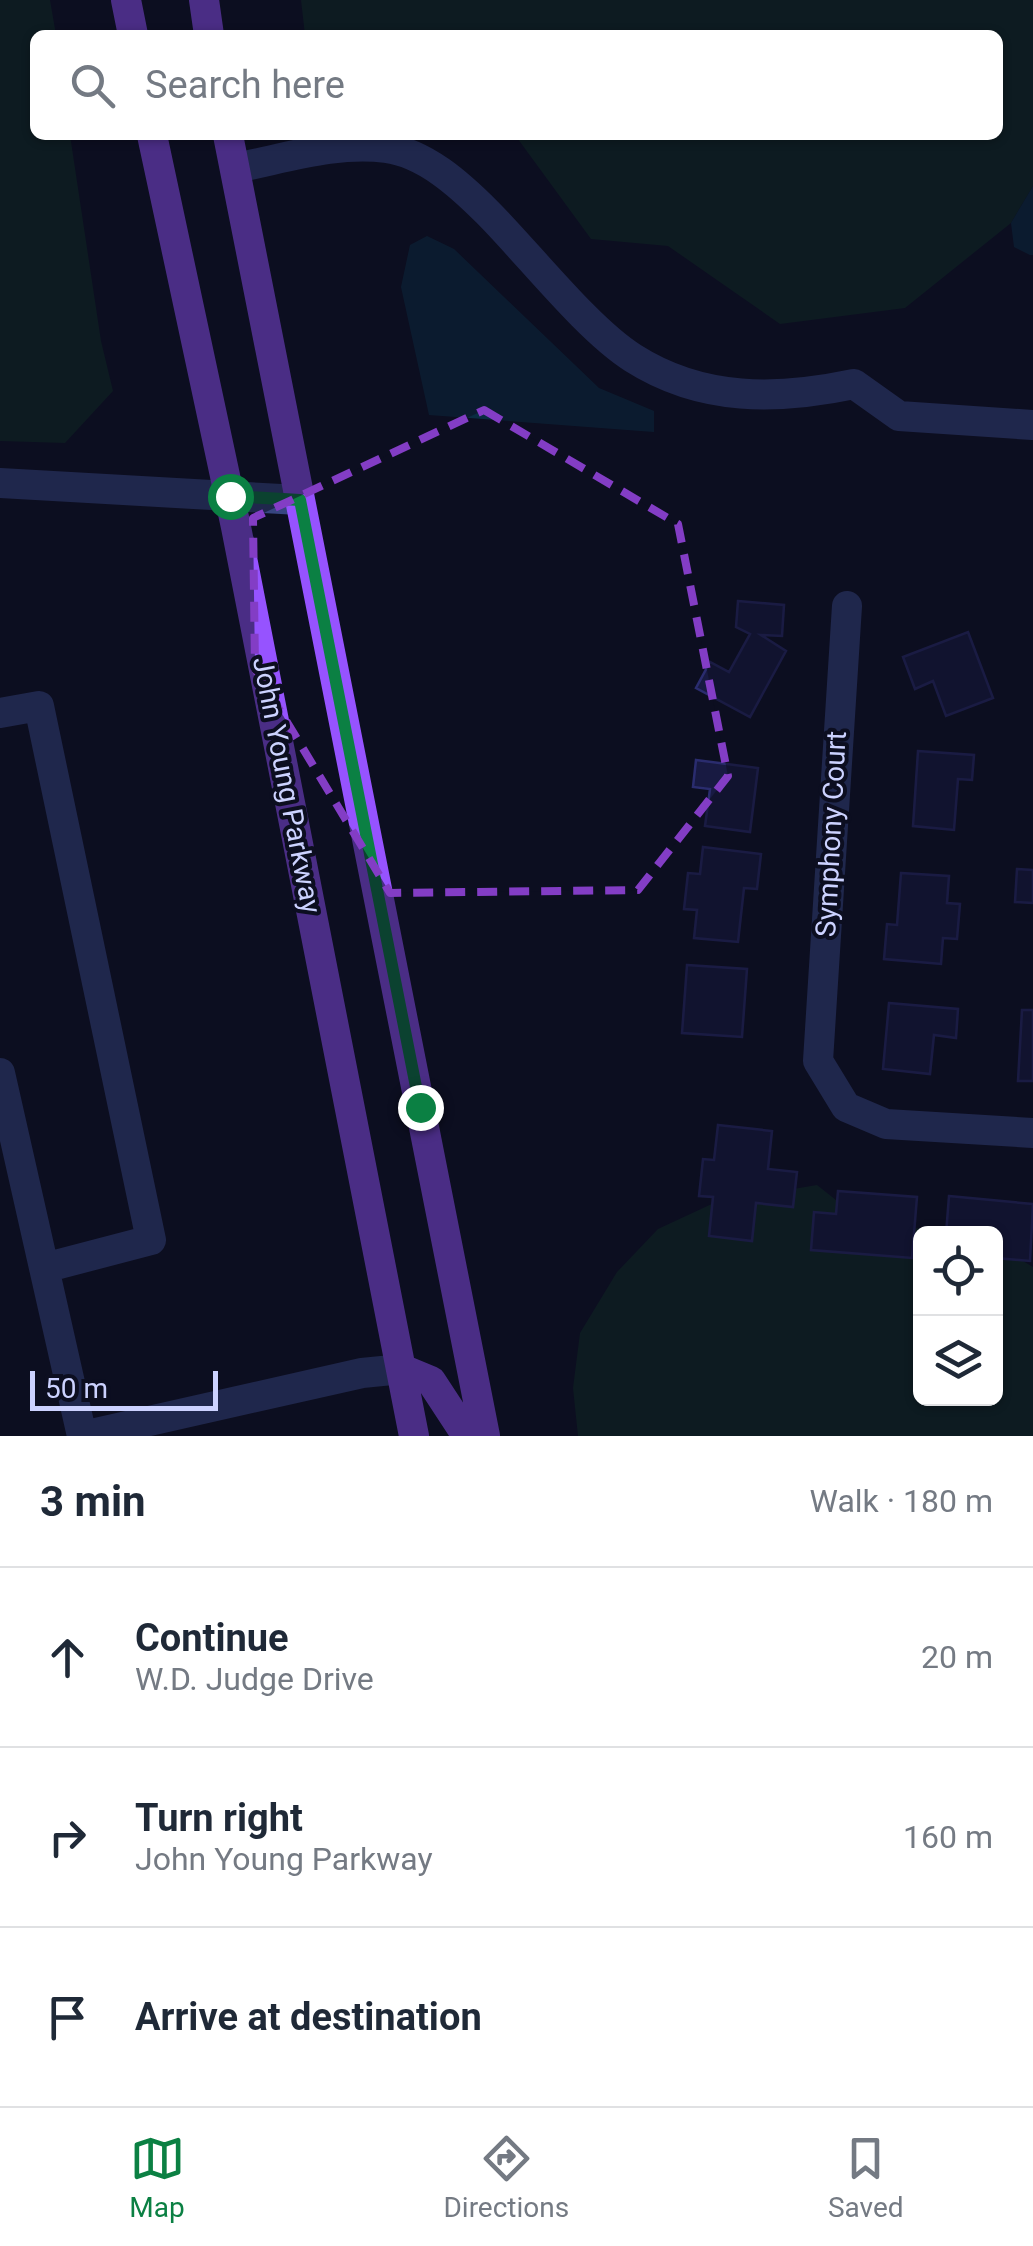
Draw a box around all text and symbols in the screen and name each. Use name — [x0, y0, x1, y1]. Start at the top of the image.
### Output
search box — [30, 30, 1003, 140]
icon: search — [65, 58, 120, 113]
text: Search here — [145, 63, 345, 107]
route start — [208, 474, 254, 520]
street label: John Young Parkway — [246, 654, 328, 916]
street label: Symphony Court — [809, 730, 853, 938]
route end — [398, 1085, 444, 1131]
map controls — [913, 1226, 1003, 1406]
button: locate — [913, 1226, 1003, 1316]
button: layers — [913, 1316, 1003, 1406]
scale bar — [30, 1366, 218, 1410]
text: 50 m — [45, 1372, 108, 1405]
text: 3 min — [40, 1477, 146, 1526]
text: Walk · 180 m — [810, 1482, 993, 1520]
text: Continue — [135, 1616, 289, 1660]
icon: ahead — [40, 1630, 95, 1685]
text: 20 m — [921, 1638, 993, 1676]
text: W.D. Judge Drive — [135, 1660, 374, 1698]
text: Turn right — [135, 1796, 303, 1840]
icon: right — [40, 1810, 95, 1865]
text: 160 m — [903, 1818, 993, 1856]
text: John Young Parkway — [135, 1840, 433, 1878]
icon: arrive — [40, 1990, 95, 2045]
text: Arrive at destination — [135, 1995, 482, 2039]
tab: Map — [129, 2131, 185, 2224]
tab: Directions — [443, 2131, 569, 2224]
tab: Saved — [828, 2131, 904, 2224]

